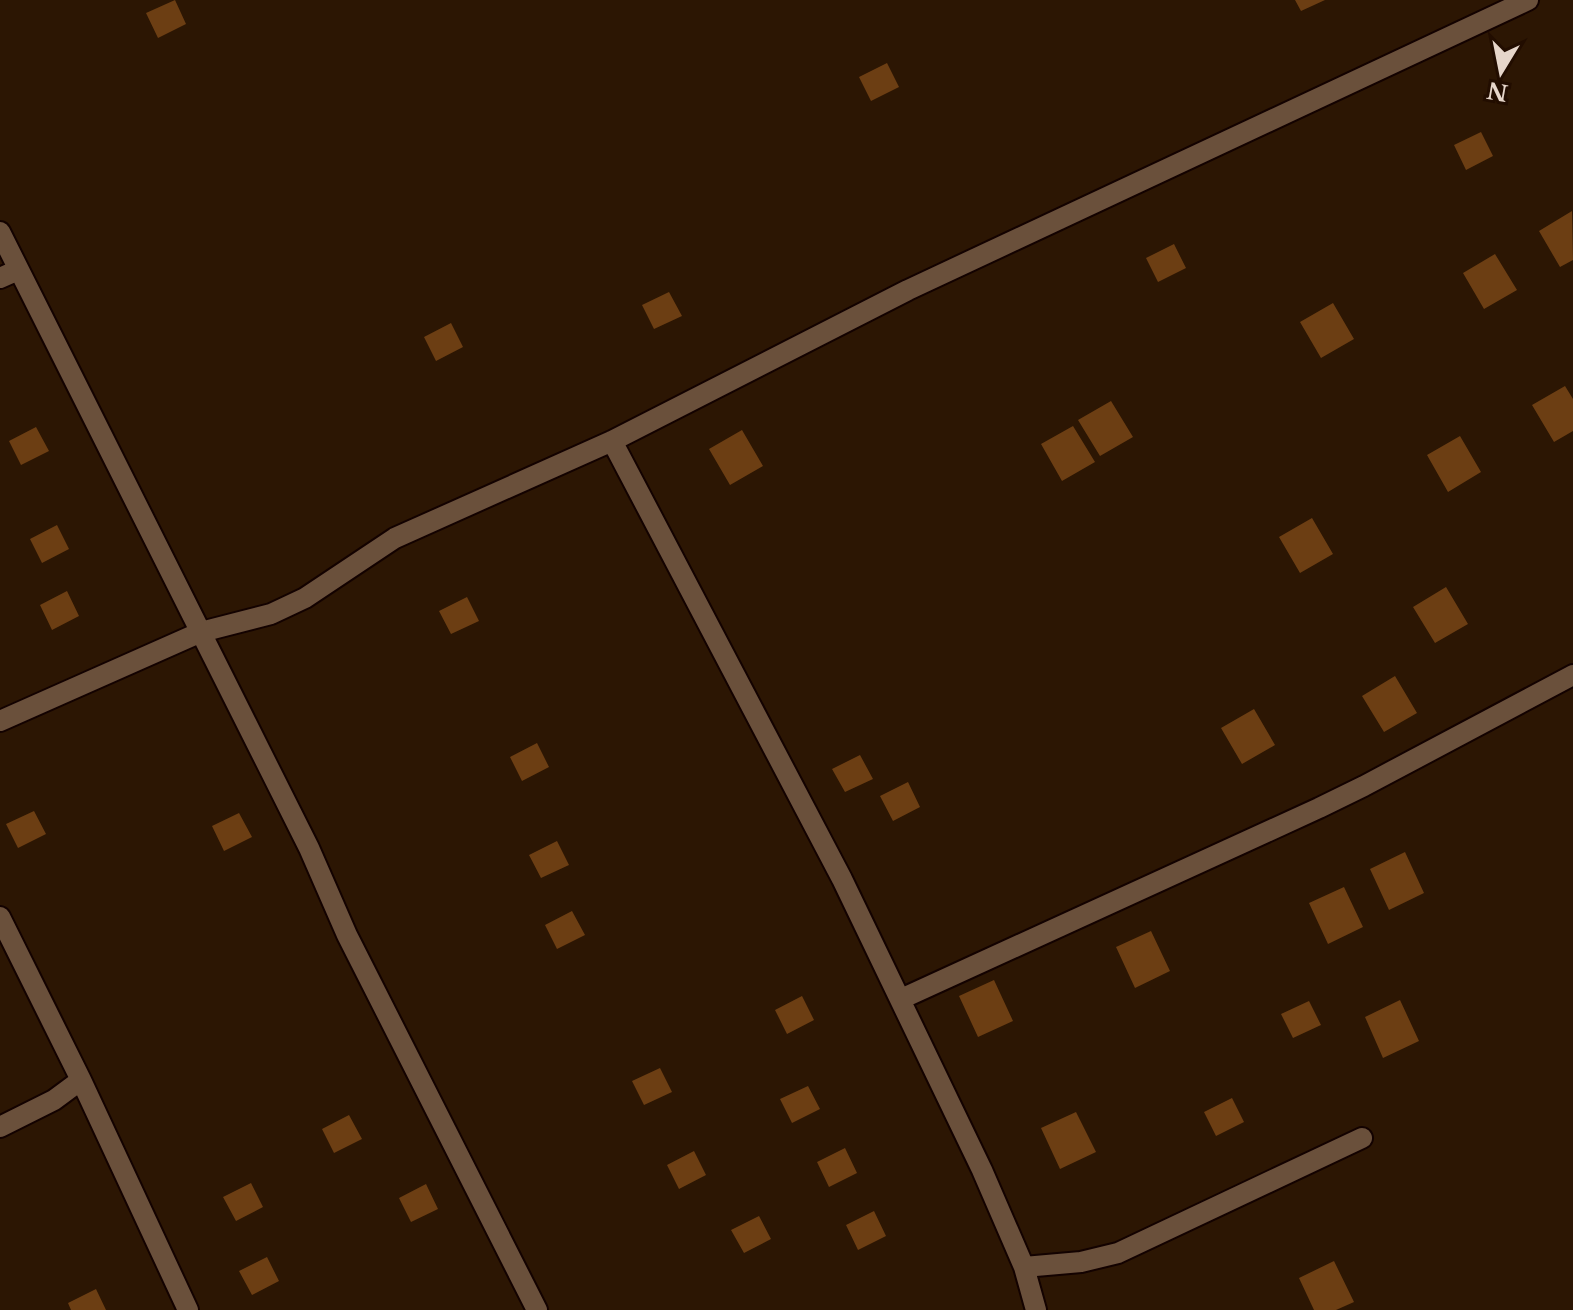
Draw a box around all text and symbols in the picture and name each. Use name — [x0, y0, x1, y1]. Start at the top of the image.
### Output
north arrow — [1461, 32, 1541, 112]
text: N — [1485, 76, 1510, 106]

